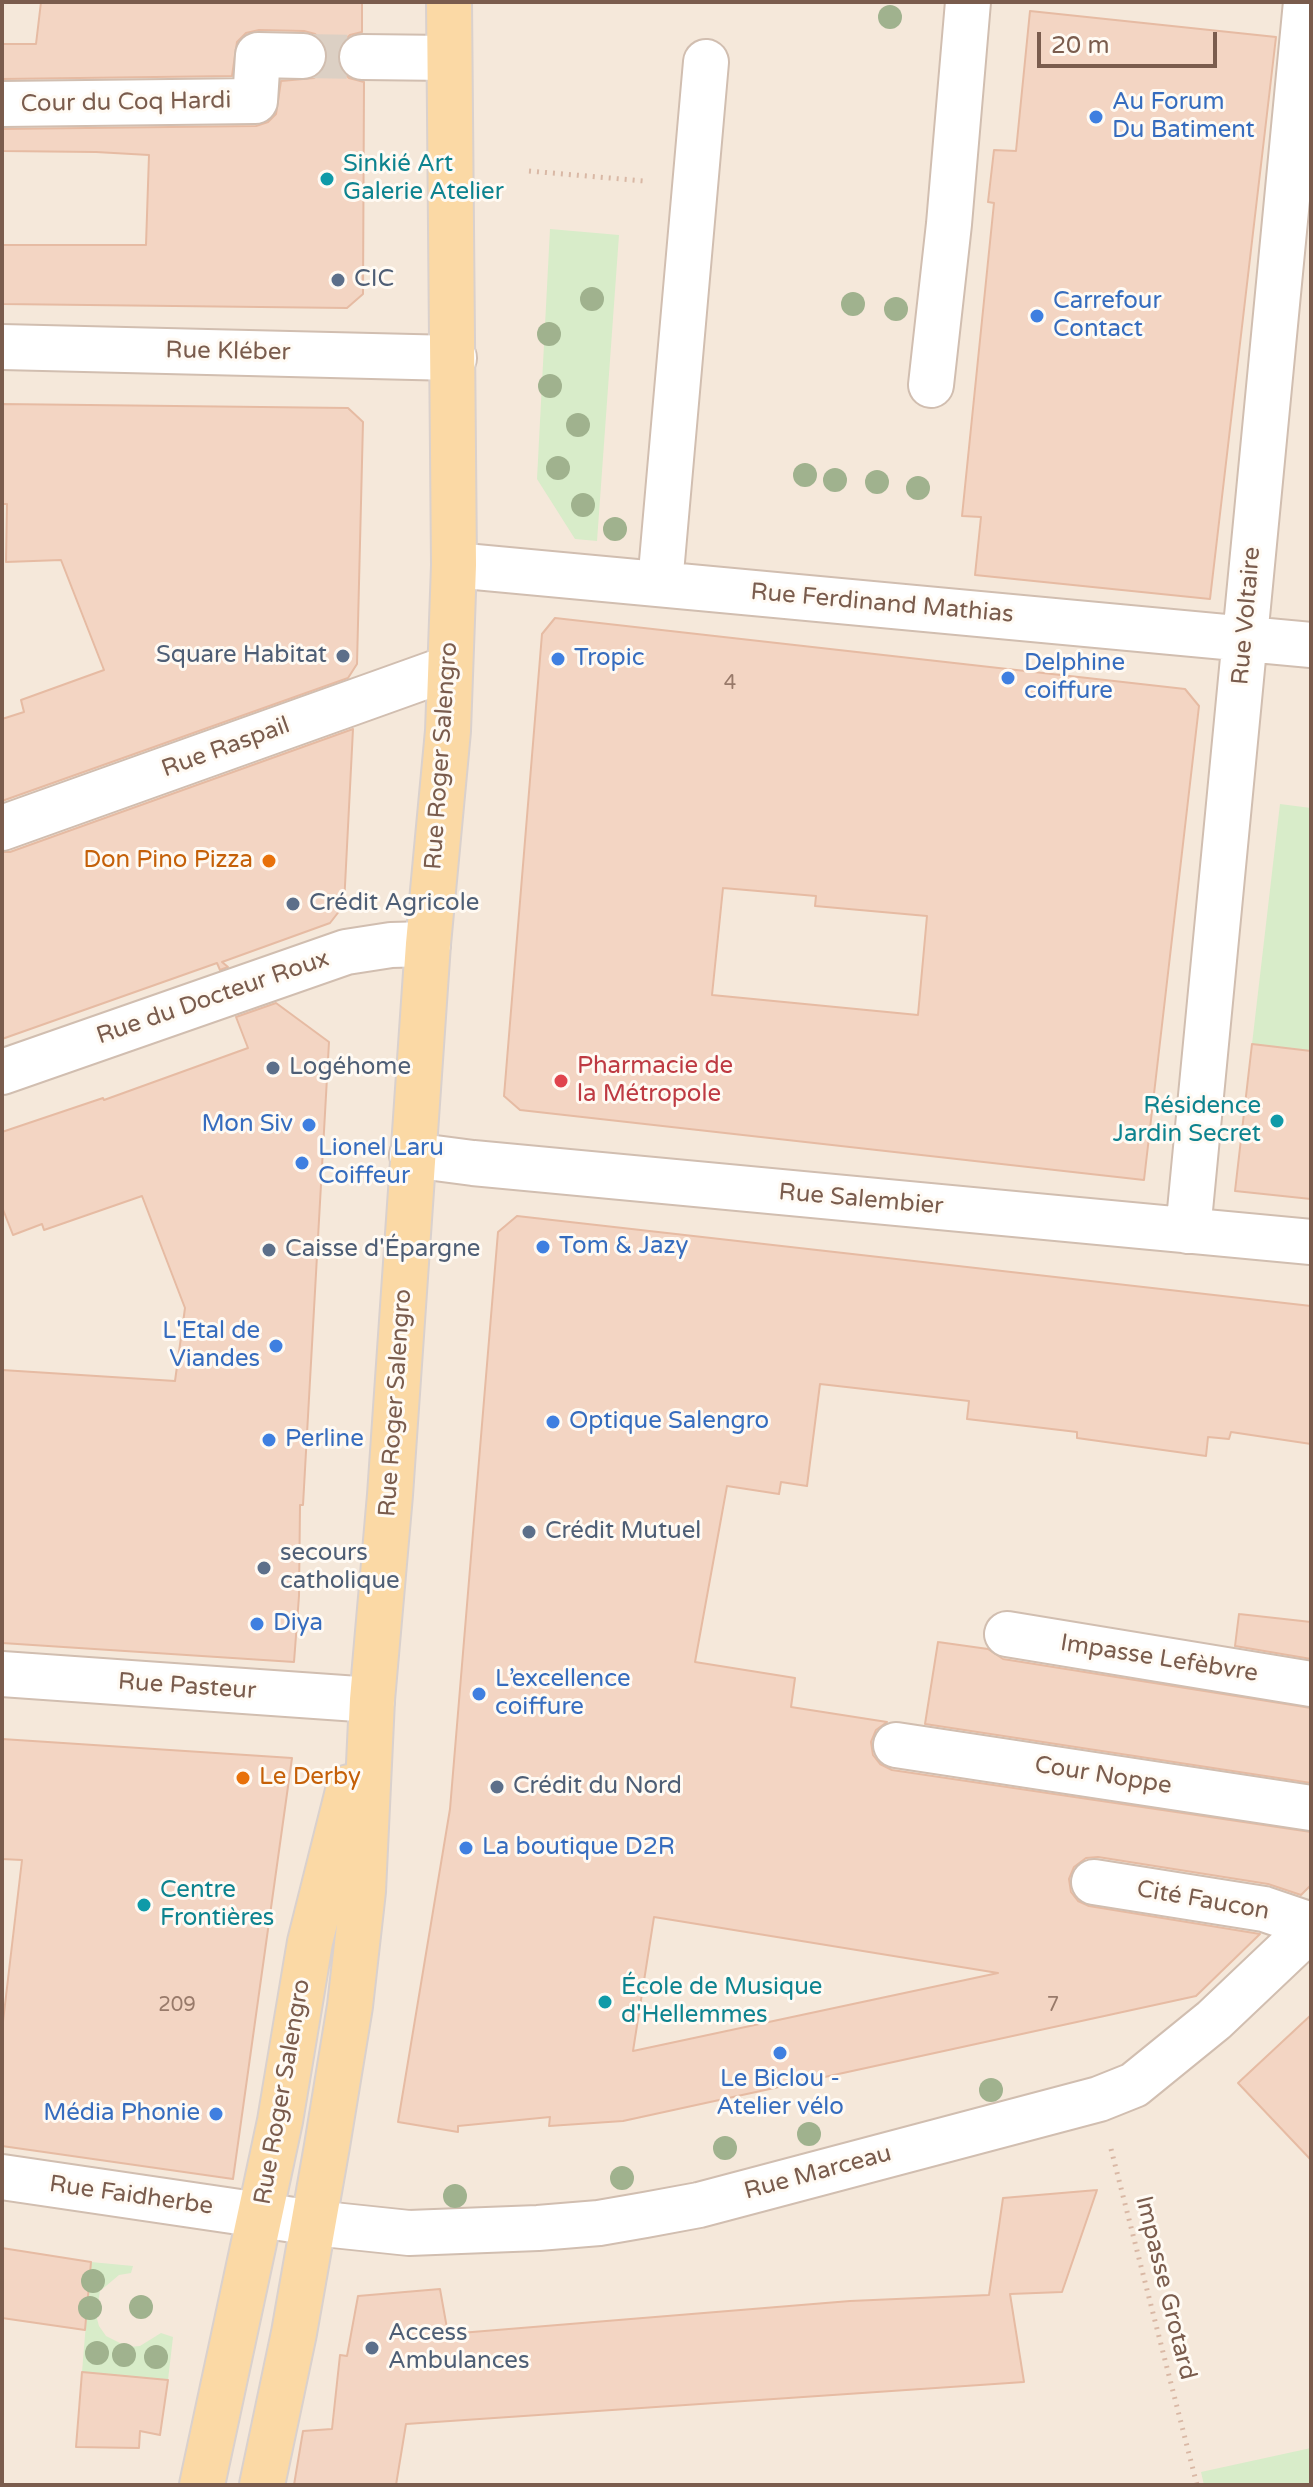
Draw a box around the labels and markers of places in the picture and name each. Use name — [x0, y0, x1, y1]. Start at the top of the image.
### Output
place label: Au Forum Du Batiment — [1112, 89, 1255, 145]
marker: Au Forum Du Batiment — [1087, 108, 1105, 126]
place label: Sinkié Art Galerie Atelier — [343, 151, 504, 207]
marker: Sinkié Art Galerie Atelier — [318, 170, 336, 188]
place label: CIC — [354, 266, 394, 294]
marker: CIC — [329, 271, 347, 289]
place label: Carrefour Contact — [1053, 288, 1162, 344]
marker: Carrefour Contact — [1028, 307, 1046, 325]
place label: Square Habitat — [156, 642, 327, 670]
place label: Tropic — [574, 645, 645, 673]
marker: Square Habitat — [334, 647, 352, 665]
marker: Tropic — [549, 650, 567, 668]
place label: Delphine coiffure — [1024, 650, 1125, 706]
marker: Delphine coiffure — [999, 669, 1017, 687]
place label: Don Pino Pizza — [83, 847, 253, 875]
marker: Don Pino Pizza — [260, 852, 278, 870]
place label: Crédit Agricole — [309, 890, 479, 918]
marker: Crédit Agricole — [284, 895, 302, 913]
place label: Pharmacie de la Métropole — [577, 1053, 733, 1109]
place label: Logéhome — [289, 1054, 411, 1082]
marker: Logéhome — [264, 1059, 282, 1077]
marker: Pharmacie de la Métropole — [552, 1072, 570, 1090]
place label: Résidence Jardin Secret — [1113, 1093, 1261, 1149]
place label: Mon Siv — [201, 1111, 293, 1139]
marker: Résidence Jardin Secret — [1268, 1112, 1286, 1130]
marker: Mon Siv — [300, 1116, 318, 1134]
place label: Lionel Laru Coiffeur — [318, 1135, 444, 1191]
marker: Lionel Laru Coiffeur — [293, 1154, 311, 1172]
place label: Tom & Jazy — [559, 1233, 688, 1261]
place label: Caisse d'Épargne — [285, 1236, 480, 1264]
marker: Tom & Jazy — [534, 1238, 552, 1256]
marker: Caisse d'Épargne — [260, 1241, 278, 1259]
place label: L'Etal de Viandes — [162, 1318, 260, 1374]
marker: L'Etal de Viandes — [267, 1337, 285, 1355]
place label: Optique Salengro — [569, 1408, 769, 1436]
marker: Optique Salengro — [544, 1413, 562, 1431]
place label: Perline — [285, 1426, 364, 1454]
marker: Perline — [260, 1431, 278, 1449]
place label: Crédit Mutuel — [545, 1518, 701, 1546]
marker: Crédit Mutuel — [520, 1523, 538, 1541]
place label: secours catholique — [280, 1540, 400, 1596]
marker: secours catholique — [255, 1559, 273, 1577]
place label: Diya — [273, 1610, 323, 1638]
marker: Diya — [248, 1615, 266, 1633]
place label: L’excellence coiffure — [495, 1666, 631, 1722]
marker: L’excellence coiffure — [470, 1685, 488, 1703]
place label: Le Derby — [259, 1764, 361, 1792]
marker: Le Derby — [234, 1769, 252, 1787]
place label: Crédit du Nord — [513, 1773, 682, 1801]
marker: Crédit du Nord — [488, 1778, 506, 1796]
place label: La boutique D2R — [482, 1834, 675, 1862]
marker: La boutique D2R — [457, 1839, 475, 1857]
place label: Centre Frontières — [160, 1877, 274, 1933]
marker: Centre Frontières — [135, 1896, 153, 1914]
place label: École de Musique d'Hellemmes — [621, 1974, 822, 2030]
marker: École de Musique d'Hellemmes — [596, 1993, 614, 2011]
marker: Le Biclou - Atelier vélo — [771, 2044, 789, 2062]
place label: Le Biclou - Atelier vélo — [716, 2066, 844, 2122]
place label: Média Phonie — [43, 2100, 200, 2128]
marker: Média Phonie — [207, 2105, 225, 2123]
place label: Access Ambulances — [388, 2320, 529, 2376]
marker: Access Ambulances — [363, 2339, 381, 2357]

